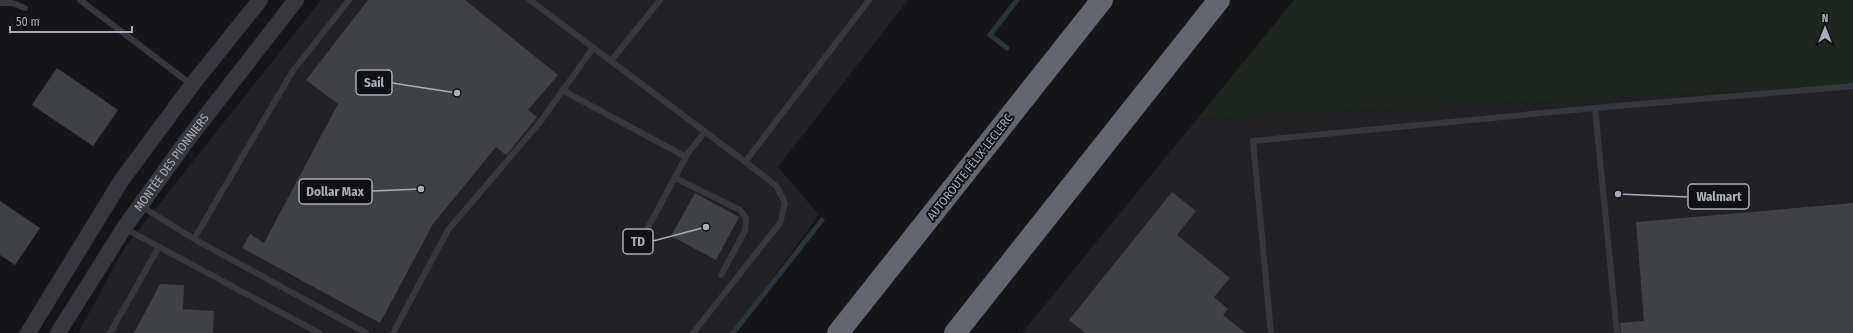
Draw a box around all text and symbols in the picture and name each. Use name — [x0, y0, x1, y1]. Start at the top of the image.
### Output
scale bar — [10, 8, 132, 34]
north arrow — [1805, 8, 1845, 48]
text: N — [1822, 12, 1828, 25]
text: 50 m — [16, 15, 40, 29]
callout: Sail — [356, 70, 392, 95]
text: Sail — [364, 75, 385, 90]
street label: MONTÉE DES PIONNIERS — [131, 111, 212, 214]
street label: AUTOROUTE FÉLIX-LECLERC — [924, 111, 1016, 223]
callout: Dollar Max — [299, 179, 372, 204]
text: Dollar Max — [306, 184, 365, 199]
callout: Walmart — [1688, 184, 1749, 209]
text: Walmart — [1696, 189, 1742, 204]
callout: TD — [623, 229, 653, 254]
text: TD — [631, 234, 645, 249]

